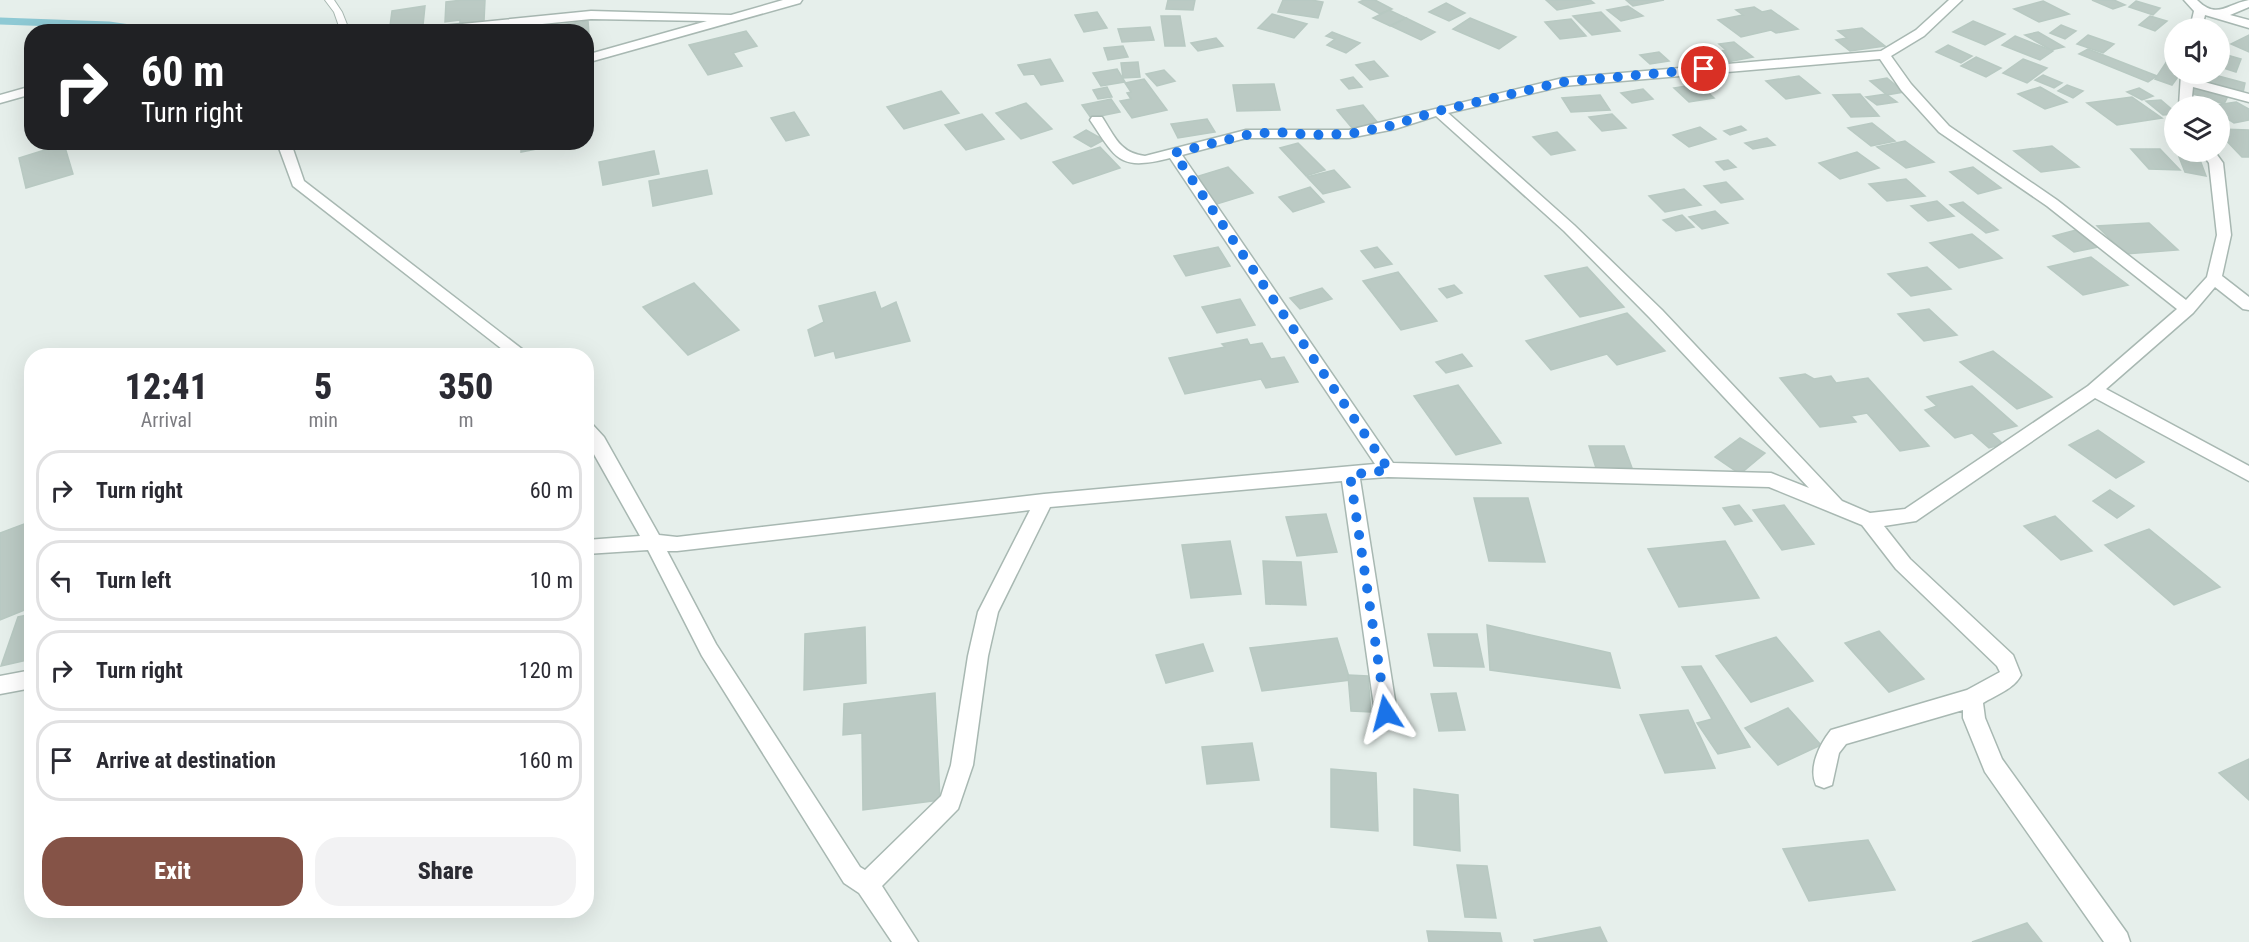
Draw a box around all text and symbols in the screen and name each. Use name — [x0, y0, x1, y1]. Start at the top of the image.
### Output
map controls — [2164, 18, 2230, 162]
button: sound — [2164, 18, 2230, 84]
pin — [1678, 43, 1729, 94]
text: 60 m — [141, 47, 224, 96]
icon: right — [42, 48, 120, 126]
icon: arrive — [1687, 52, 1720, 85]
button: layers — [2164, 96, 2230, 162]
text: Turn right — [141, 97, 243, 129]
text: 12:41 — [125, 366, 208, 408]
text: 5 — [314, 366, 332, 408]
text: 350 — [438, 366, 493, 408]
text: Arrival — [141, 408, 192, 432]
text: min — [309, 408, 338, 432]
text: m — [458, 408, 473, 432]
icon: right — [45, 474, 78, 507]
text: Turn right — [96, 478, 183, 503]
text: 60 m — [530, 478, 573, 503]
icon: left — [45, 564, 78, 597]
text: Turn left — [96, 568, 171, 593]
text: 10 m — [530, 568, 573, 593]
icon: right — [45, 654, 78, 687]
text: Turn right — [96, 658, 183, 683]
text: 120 m — [519, 658, 573, 683]
position arrow — [1354, 681, 1418, 745]
icon: arrive — [45, 744, 78, 777]
text: Arrive at destination — [96, 748, 276, 773]
text: 160 m — [519, 748, 573, 773]
button: Exit — [42, 837, 303, 906]
button: Share — [315, 837, 576, 906]

